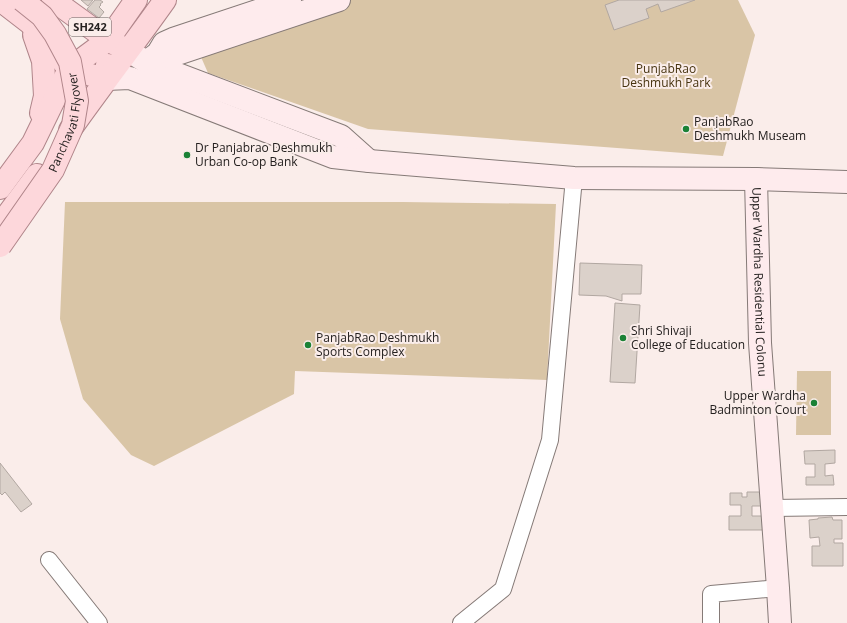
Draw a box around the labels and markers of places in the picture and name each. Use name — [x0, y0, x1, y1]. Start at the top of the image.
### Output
place label: PanjabRao Deshmukh Museam — [694, 113, 806, 144]
marker: PanjabRao Deshmukh Museam — [681, 124, 691, 134]
place label: Dr Panjabrao Deshmukh Urban Co-op Bank — [195, 139, 333, 170]
marker: Dr Panjabrao Deshmukh Urban Co-op Bank — [182, 150, 192, 160]
place label: Shri Shivaji College of Education — [631, 322, 745, 353]
place label: PanjabRao Deshmukh Sports Complex — [316, 329, 439, 360]
marker: Shri Shivaji College of Education — [618, 333, 628, 343]
marker: PanjabRao Deshmukh Sports Complex — [303, 340, 313, 350]
place label: Upper Wardha Badminton Court — [709, 387, 806, 418]
marker: Upper Wardha Badminton Court — [809, 398, 819, 408]

